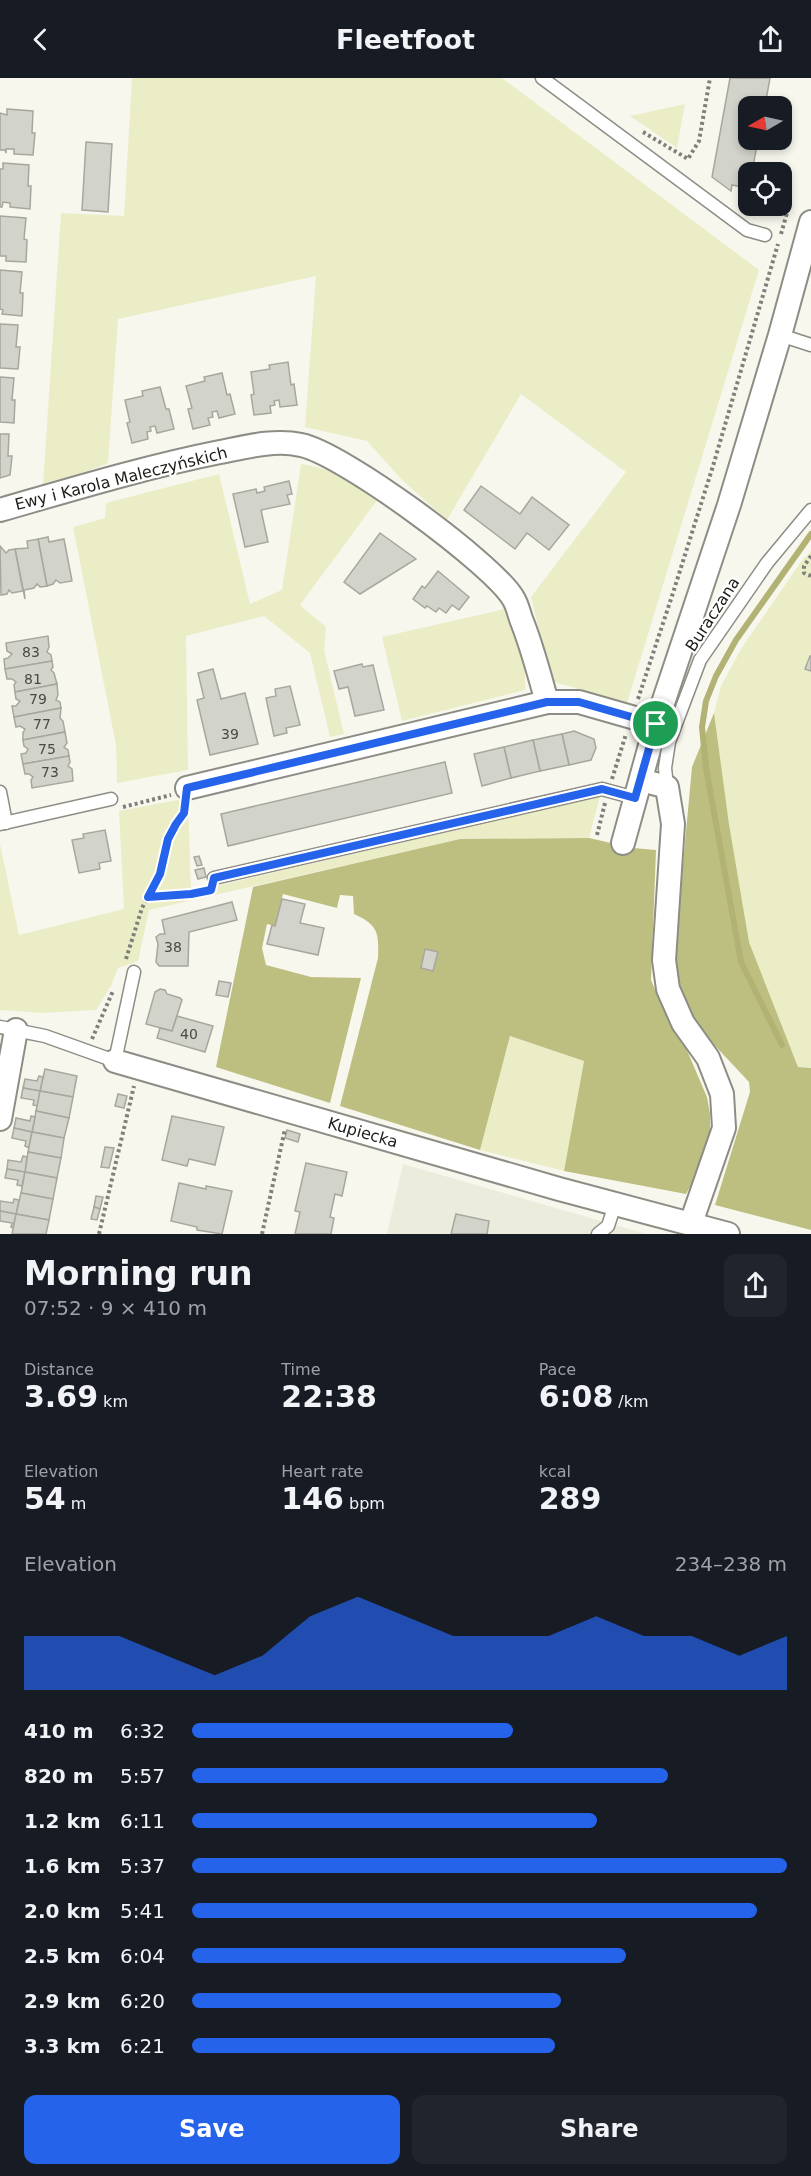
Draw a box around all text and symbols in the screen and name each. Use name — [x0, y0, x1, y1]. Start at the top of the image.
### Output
icon: back — [24, 23, 57, 56]
icon: share — [754, 23, 787, 56]
text: Fleetfoot — [336, 24, 475, 55]
north arrow — [738, 96, 792, 150]
map controls — [738, 96, 792, 216]
button: locate — [738, 162, 792, 216]
street label: Ewy i Karola Maleczyńskich — [13, 443, 229, 514]
street label: Buraczana — [681, 574, 743, 655]
house number: 83 — [22, 644, 40, 660]
house number: 81 — [24, 671, 42, 687]
house number: 79 — [29, 691, 47, 707]
pin — [630, 698, 681, 749]
icon: arrive — [639, 707, 672, 740]
house number: 77 — [33, 716, 51, 732]
house number: 39 — [221, 726, 239, 742]
house number: 75 — [38, 741, 56, 757]
house number: 73 — [41, 764, 59, 780]
house number: 38 — [164, 939, 182, 955]
house number: 40 — [180, 1026, 198, 1042]
street label: Kupiecka — [326, 1113, 400, 1152]
text: Morning run — [24, 1254, 252, 1293]
button: share — [724, 1254, 787, 1317]
text: 07:52 · 9 × 410 m — [24, 1296, 207, 1320]
text: Distance — [24, 1360, 94, 1379]
text: Time — [281, 1360, 320, 1379]
text: Pace — [539, 1360, 576, 1379]
text: 3.69 — [24, 1379, 98, 1414]
text: 22:38 — [281, 1379, 377, 1414]
text: 6:08 — [539, 1379, 613, 1414]
text: km — [98, 1392, 128, 1411]
text: /km — [613, 1392, 649, 1411]
text: Elevation — [24, 1462, 98, 1481]
text: Heart rate — [281, 1462, 363, 1481]
text: kcal — [539, 1462, 571, 1481]
text: 54 — [24, 1481, 66, 1516]
text: 146 — [281, 1481, 344, 1516]
text: 289 — [539, 1481, 601, 1516]
text: m — [66, 1494, 86, 1513]
text: bpm — [344, 1494, 385, 1513]
text: Elevation — [24, 1552, 117, 1576]
text: 234–238 m — [675, 1552, 787, 1576]
text: 410 m — [24, 1719, 94, 1743]
text: 6:32 — [120, 1719, 165, 1743]
text: 820 m — [24, 1764, 94, 1788]
text: 5:57 — [120, 1764, 165, 1788]
text: 1.2 km — [24, 1809, 101, 1833]
text: 6:11 — [120, 1809, 165, 1833]
text: 1.6 km — [24, 1854, 101, 1878]
text: 5:37 — [120, 1854, 165, 1878]
text: 2.0 km — [24, 1899, 101, 1923]
text: 5:41 — [120, 1899, 165, 1923]
text: 2.5 km — [24, 1944, 101, 1968]
text: 6:04 — [120, 1944, 165, 1968]
text: 2.9 km — [24, 1989, 101, 2013]
text: 6:20 — [120, 1989, 165, 2013]
text: 3.3 km — [24, 2034, 101, 2058]
text: 6:21 — [120, 2034, 165, 2058]
button: Save — [24, 2095, 400, 2164]
button: Share — [412, 2095, 787, 2164]

